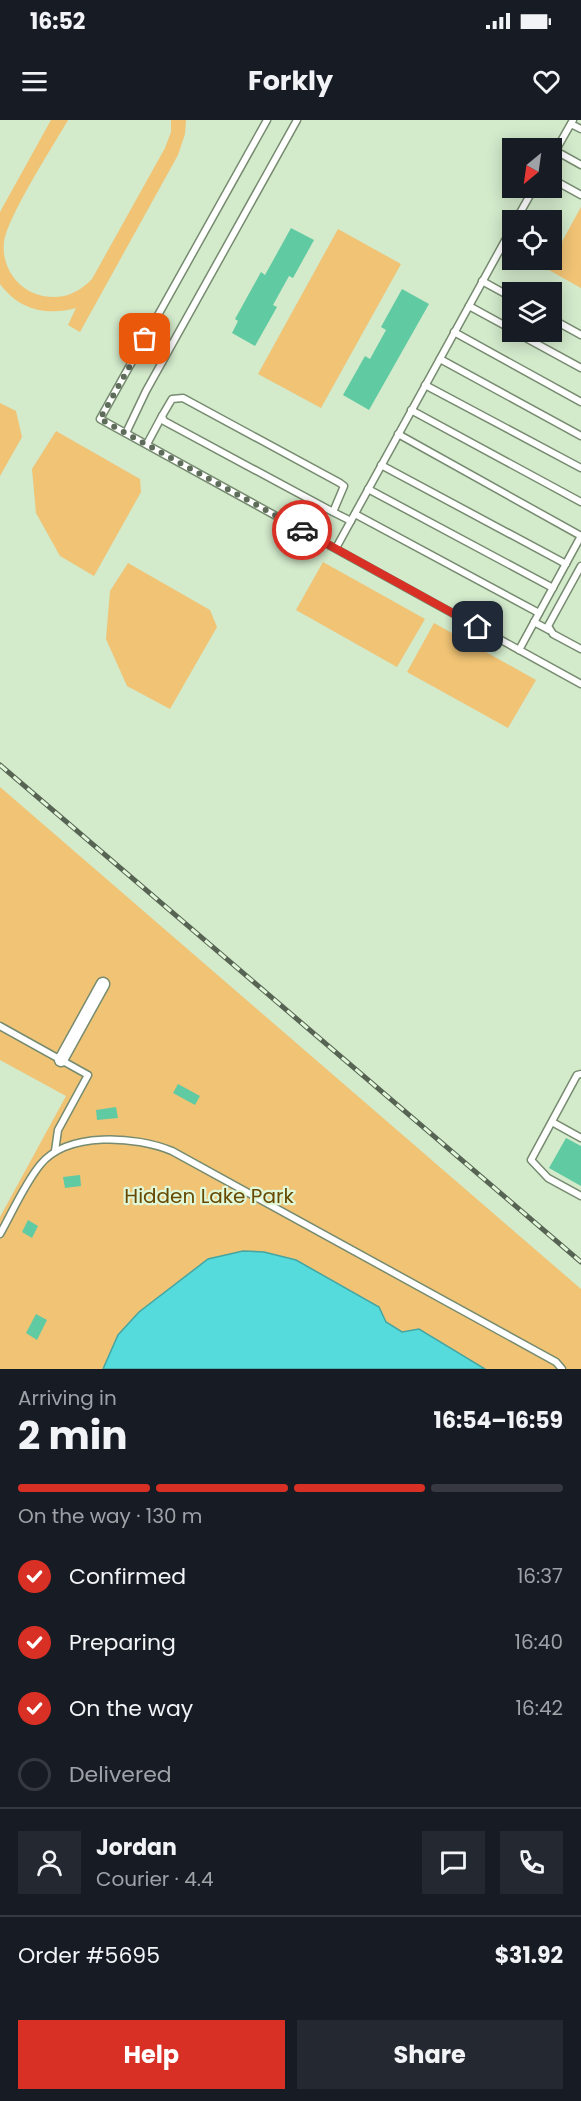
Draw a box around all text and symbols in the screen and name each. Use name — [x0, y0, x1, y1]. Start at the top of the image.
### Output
text: 16:52 — [30, 6, 85, 37]
text: Forkly — [248, 62, 333, 99]
icon: menu — [18, 65, 51, 98]
icon: heart — [530, 65, 563, 98]
north arrow — [502, 138, 562, 198]
map controls — [502, 138, 562, 342]
button: locate — [502, 210, 562, 270]
button: layers — [502, 282, 562, 342]
pin — [119, 313, 170, 364]
icon: bag — [128, 322, 161, 355]
courier — [272, 500, 332, 560]
icon: car — [286, 514, 319, 547]
pin — [452, 601, 503, 652]
icon: home — [461, 610, 494, 643]
park label: Hidden Lake Park — [124, 1182, 294, 1210]
text: Arriving in — [18, 1384, 117, 1412]
text: 16:54–16:59 — [434, 1405, 563, 1436]
text: 2 min — [18, 1408, 128, 1463]
text: On the way · 130 m — [18, 1502, 202, 1530]
icon: check — [18, 1560, 51, 1593]
text: Confirmed — [69, 1561, 186, 1592]
text: 16:37 — [517, 1562, 563, 1590]
icon: check — [18, 1626, 51, 1659]
text: Preparing — [69, 1627, 176, 1658]
text: 16:40 — [515, 1628, 563, 1656]
icon: check — [18, 1692, 51, 1725]
text: On the way — [69, 1693, 193, 1724]
text: 16:42 — [516, 1694, 563, 1722]
text: Delivered — [69, 1759, 172, 1790]
button: person — [18, 1831, 81, 1894]
button: chat — [422, 1831, 485, 1894]
button: phone — [500, 1831, 563, 1894]
text: Jordan — [96, 1832, 177, 1863]
text: Courier · 4.4 — [96, 1865, 214, 1893]
text: Order #5695 — [18, 1940, 160, 1971]
text: $31.92 — [495, 1940, 563, 1971]
button: Help — [18, 2020, 285, 2089]
button: Share — [297, 2020, 563, 2089]

